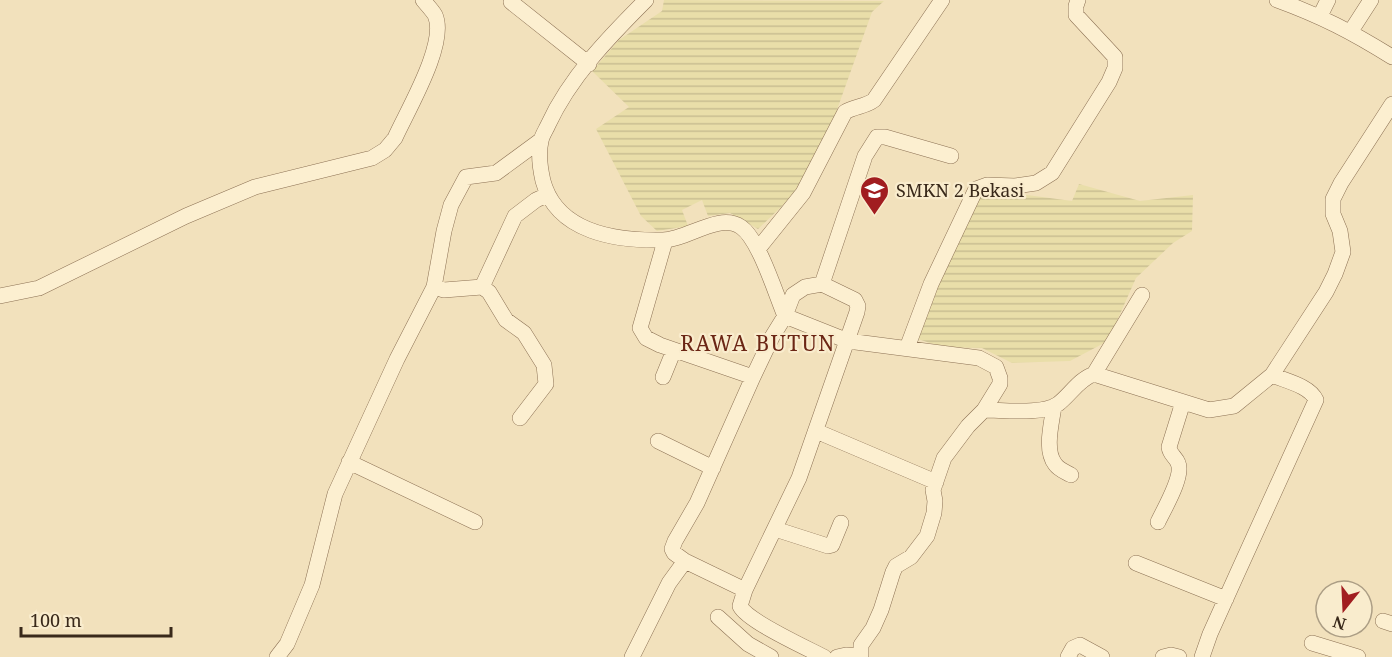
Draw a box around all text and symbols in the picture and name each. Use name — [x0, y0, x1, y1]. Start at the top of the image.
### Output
school or university icon: SMKN 2 Bekasi — [859, 174, 891, 216]
place label: SMKN 2 Bekasi — [896, 178, 1025, 202]
district label: RAWA BUTUN — [680, 329, 836, 357]
north arrow — [1314, 579, 1374, 639]
scale bar — [21, 600, 171, 638]
text: 100 m — [30, 608, 82, 632]
text: N — [1330, 611, 1349, 636]

